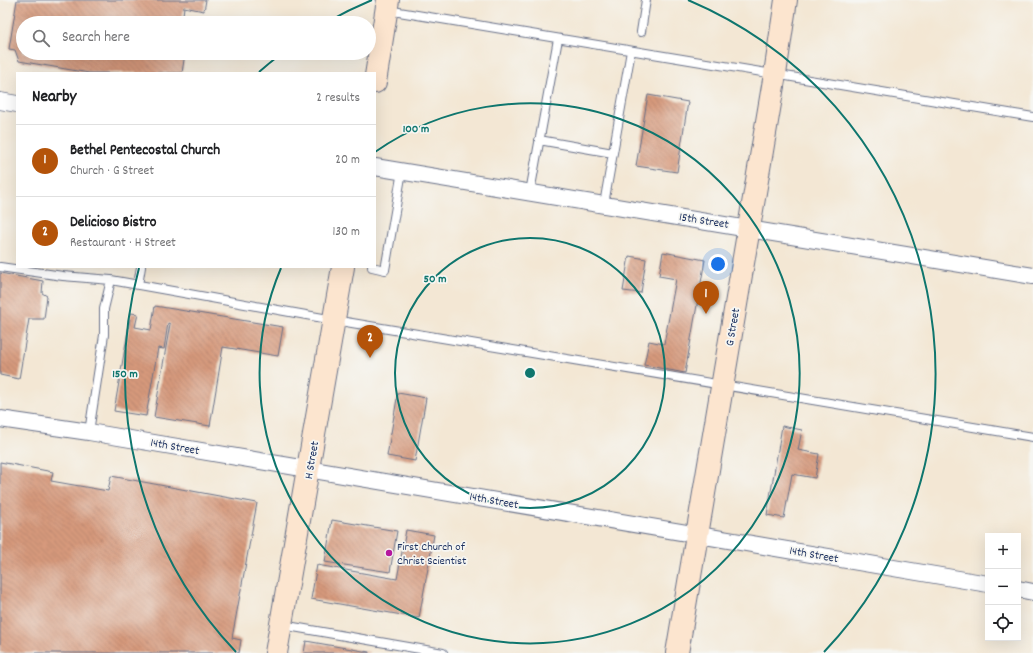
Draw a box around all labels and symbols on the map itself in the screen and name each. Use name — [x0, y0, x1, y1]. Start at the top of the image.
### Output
text: 100 m — [403, 121, 429, 138]
street label: 15th Street — [678, 209, 730, 234]
your location — [708, 254, 728, 274]
text: 50 m — [423, 271, 447, 288]
pin: 1 — [693, 281, 719, 314]
street label: G Street — [722, 307, 745, 347]
pin: 2 — [357, 325, 383, 358]
text: 150 m — [112, 366, 138, 383]
centre of rings — [523, 366, 537, 380]
street label: 14th Street — [149, 435, 201, 460]
street label: H Street — [301, 439, 324, 480]
street label: 14th Street — [468, 489, 520, 514]
place label: First Church of Christ Scientist — [397, 539, 467, 570]
street label: 14th Street — [788, 543, 840, 568]
marker: First Church of Christ Scientist — [384, 548, 394, 558]

